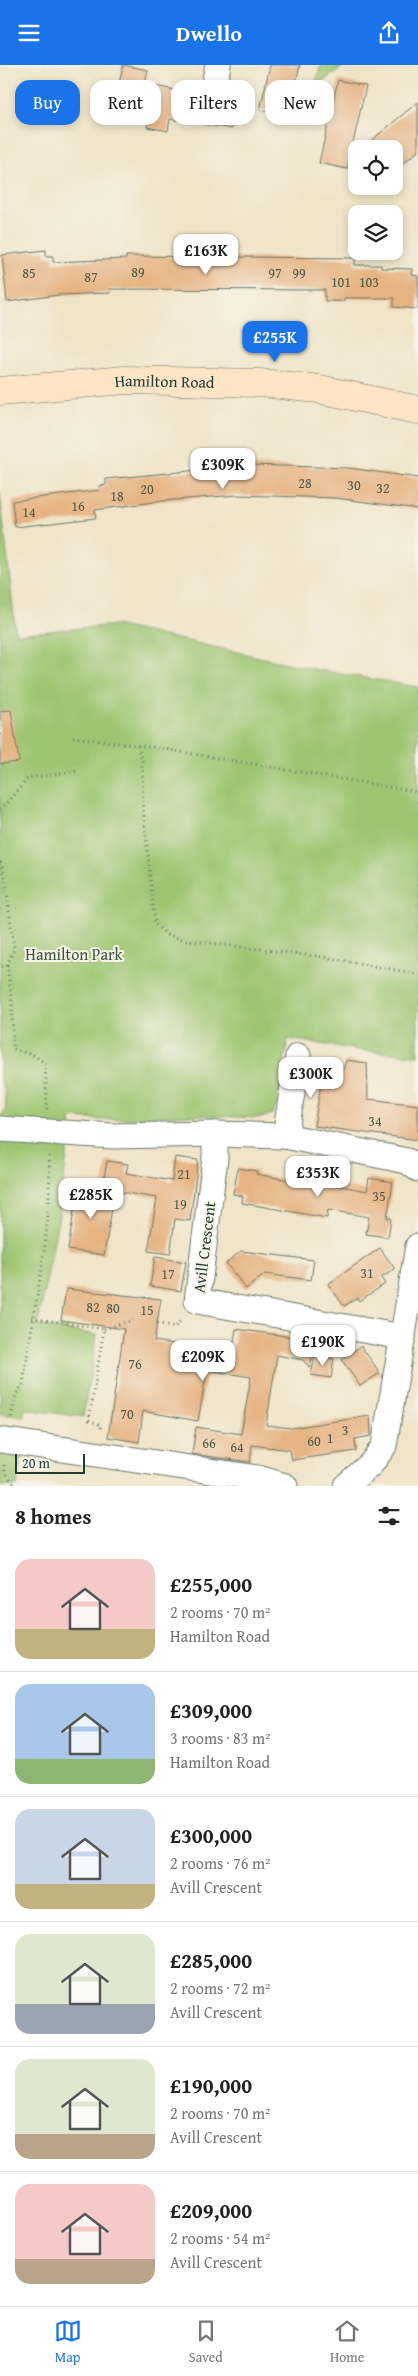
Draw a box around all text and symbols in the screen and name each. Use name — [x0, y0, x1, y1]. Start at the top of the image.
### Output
text: Dwello — [176, 17, 242, 49]
icon: menu — [15, 19, 43, 47]
icon: share — [375, 19, 403, 47]
chip: Buy — [15, 80, 80, 125]
chip: Rent — [90, 80, 161, 125]
chip: Filters — [171, 80, 255, 125]
chip: New — [265, 80, 334, 125]
map controls — [348, 140, 403, 260]
button: locate — [348, 140, 403, 195]
button: layers — [348, 205, 403, 260]
pin: £163K — [171, 233, 241, 276]
text: £163K — [184, 238, 228, 262]
house number: 89 — [131, 262, 145, 282]
house number: 85 — [22, 263, 36, 283]
house number: 97 — [268, 263, 282, 283]
house number: 99 — [292, 263, 306, 283]
house number: 87 — [84, 267, 98, 287]
house number: 101 — [331, 272, 351, 292]
house number: 103 — [359, 272, 379, 292]
pin: £255K — [240, 321, 310, 363]
text: £255K — [253, 325, 297, 349]
street label: Hamilton Road — [113, 368, 215, 394]
pin: £309K — [188, 447, 258, 490]
text: £309K — [201, 452, 245, 476]
house number: 28 — [298, 473, 312, 493]
house number: 30 — [347, 475, 361, 495]
house number: 32 — [376, 478, 390, 498]
house number: 20 — [140, 479, 154, 499]
house number: 18 — [110, 486, 124, 506]
house number: 16 — [71, 496, 85, 516]
house number: 14 — [22, 502, 36, 522]
park label: Hamilton Park — [25, 942, 124, 966]
pin: £300K — [276, 1057, 346, 1099]
text: £300K — [289, 1061, 333, 1085]
house number: 34 — [368, 1111, 382, 1131]
pin: £353K — [283, 1155, 353, 1198]
text: £353K — [296, 1160, 340, 1184]
house number: 21 — [177, 1164, 191, 1184]
pin: £285K — [56, 1177, 126, 1220]
text: £285K — [69, 1182, 113, 1206]
house number: 35 — [372, 1186, 386, 1206]
house number: 19 — [173, 1194, 187, 1214]
street label: Avill Crescent — [186, 1200, 222, 1294]
house number: 31 — [360, 1263, 374, 1283]
house number: 17 — [161, 1264, 175, 1284]
house number: 82 — [86, 1297, 100, 1317]
house number: 80 — [106, 1298, 120, 1318]
house number: 15 — [140, 1300, 154, 1320]
pin: £190K — [288, 1325, 358, 1367]
text: £190K — [301, 1329, 345, 1353]
pin: £209K — [168, 1339, 238, 1382]
text: £209K — [181, 1344, 225, 1368]
house number: 76 — [128, 1354, 142, 1374]
house number: 70 — [120, 1404, 134, 1424]
house number: 3 — [342, 1420, 348, 1440]
house number: 1 — [327, 1428, 333, 1448]
house number: 60 — [307, 1431, 321, 1451]
house number: 66 — [202, 1433, 216, 1453]
house number: 64 — [230, 1437, 244, 1457]
scale bar — [15, 1451, 85, 1474]
text: 20 m — [22, 1453, 50, 1473]
text: 8 homes — [15, 1501, 91, 1532]
icon: filters — [375, 1502, 403, 1530]
text: £255,000 — [170, 1569, 252, 1600]
icon: home — [55, 1579, 115, 1639]
text: 2 rooms · 70 m² — [170, 1600, 270, 1624]
text: Hamilton Road — [170, 1624, 270, 1648]
text: £309,000 — [170, 1695, 252, 1726]
icon: home — [55, 1704, 115, 1764]
text: 3 rooms · 83 m² — [170, 1726, 270, 1750]
text: Hamilton Road — [170, 1750, 270, 1774]
text: £300,000 — [170, 1820, 252, 1851]
icon: home — [55, 1829, 115, 1889]
text: 2 rooms · 76 m² — [170, 1851, 270, 1875]
text: Avill Crescent — [170, 1875, 262, 1899]
text: £285,000 — [170, 1945, 252, 1976]
icon: home — [55, 1954, 115, 2014]
text: 2 rooms · 72 m² — [170, 1976, 270, 2000]
text: Avill Crescent — [170, 2000, 262, 2024]
text: £190,000 — [170, 2070, 252, 2101]
icon: home — [55, 2079, 115, 2139]
text: 2 rooms · 70 m² — [170, 2101, 270, 2125]
text: Avill Crescent — [170, 2125, 262, 2149]
text: £209,000 — [170, 2195, 252, 2226]
icon: home — [55, 2204, 115, 2264]
text: 2 rooms · 54 m² — [170, 2226, 270, 2250]
text: Avill Crescent — [170, 2250, 262, 2274]
tab: Map — [54, 2317, 82, 2367]
tab: Saved — [189, 2317, 223, 2367]
tab: Home — [330, 2317, 364, 2367]

